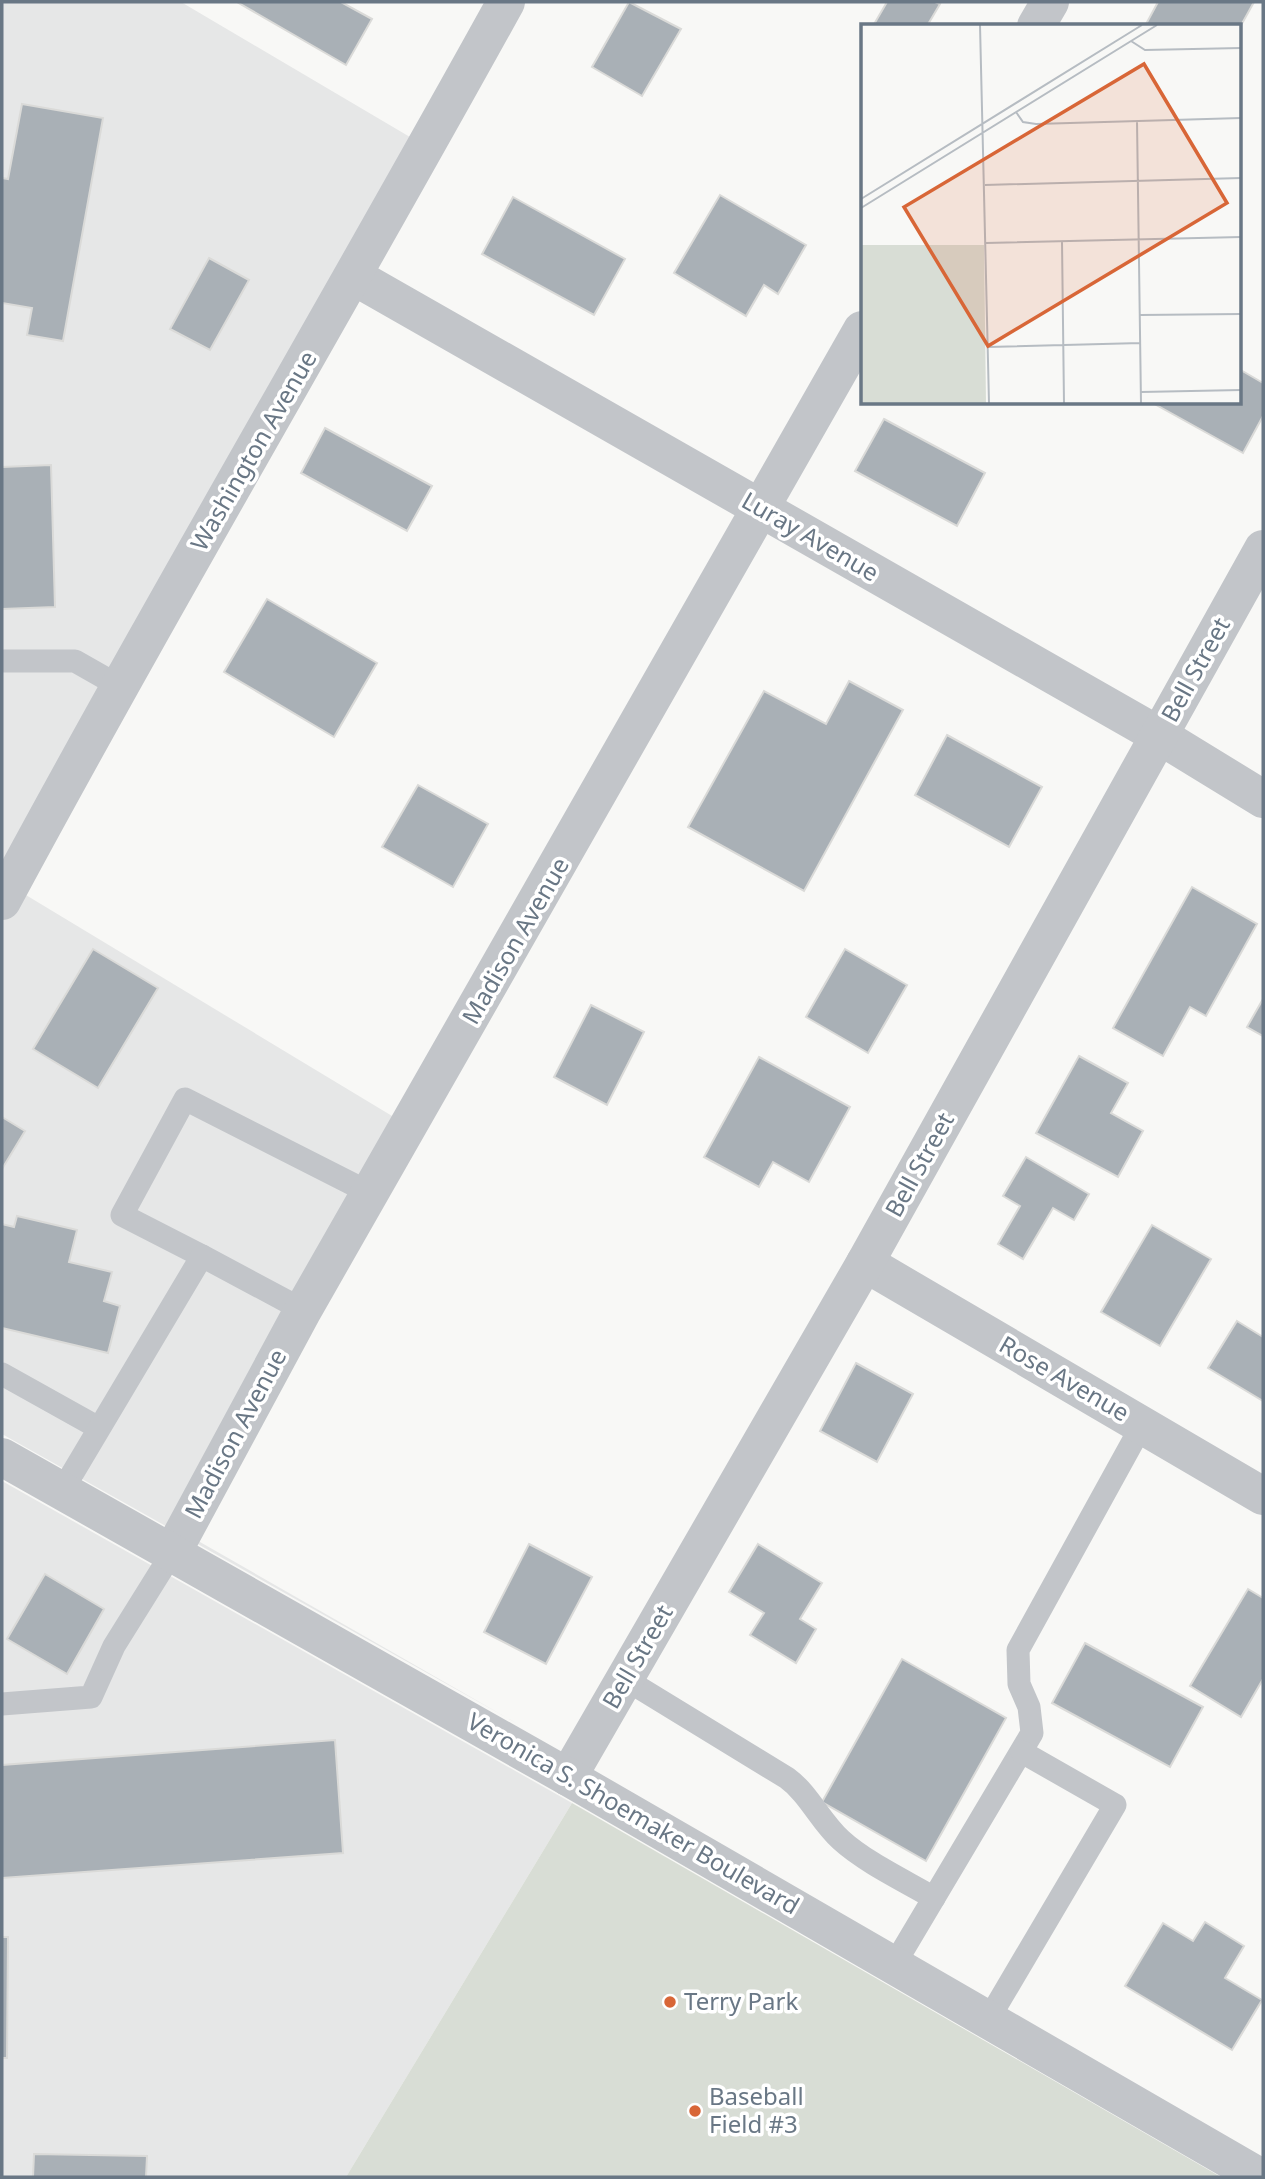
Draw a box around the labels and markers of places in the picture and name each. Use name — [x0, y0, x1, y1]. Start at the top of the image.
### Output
place label: Terry Park — [684, 1984, 798, 2017]
marker: Terry Park — [662, 1994, 678, 2010]
place label: Baseball Field #3 — [709, 2079, 804, 2140]
marker: Baseball Field #3 — [687, 2103, 703, 2119]

